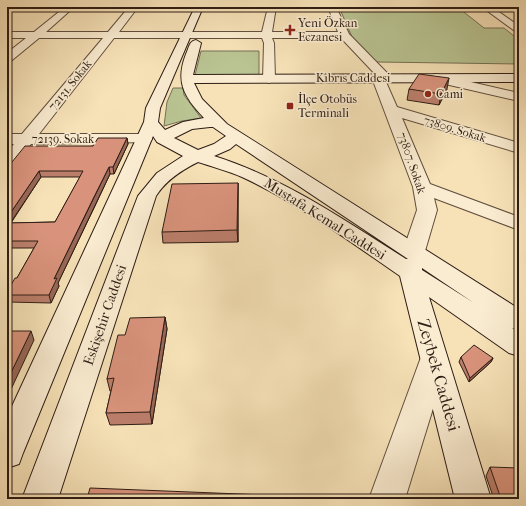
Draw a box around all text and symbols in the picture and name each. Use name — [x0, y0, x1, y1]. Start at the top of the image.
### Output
place label: Yeni Özkan Eczanesi — [297, 15, 358, 44]
marker: Yeni Özkan Eczanesi — [285, 25, 295, 35]
street label: 72131. Sokak — [46, 57, 95, 113]
street label: Kıbrıs Caddesi — [316, 71, 391, 85]
place label: Cami — [436, 87, 464, 101]
marker: Cami — [423, 89, 433, 99]
place label: İlçe Otobüs Terminali — [298, 91, 358, 120]
marker: İlçe Otobüs Terminali — [285, 101, 295, 111]
street label: 73809. Sokak — [422, 113, 489, 145]
street label: 73807. Sokak — [395, 131, 429, 196]
street label: 72139. Sokak — [32, 132, 95, 146]
street label: Mustafa Kemal Caddesi — [261, 175, 389, 263]
street label: Eskişehir Caddesi — [80, 262, 130, 368]
street label: Zeybek Caddesi — [413, 317, 465, 433]

